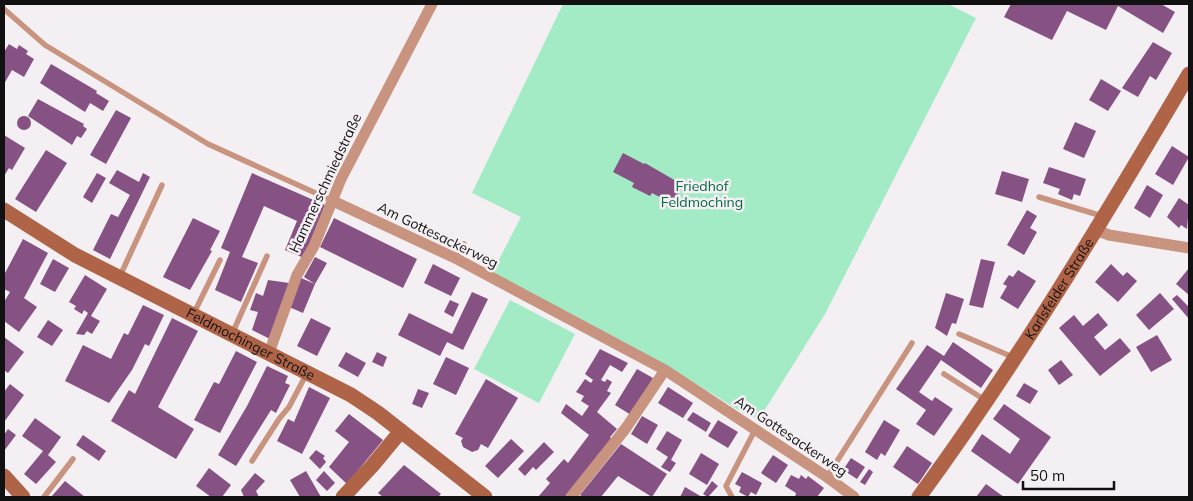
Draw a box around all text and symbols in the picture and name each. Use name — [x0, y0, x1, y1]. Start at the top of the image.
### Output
street label: Hammerschmiedstraße — [285, 110, 365, 256]
park label: Friedhof Feldmoching — [661, 177, 743, 211]
street label: Am Gottesackerweg — [375, 198, 501, 272]
street label: Karlsfelder Straße — [1020, 235, 1098, 343]
street label: Feldmochinger Straße — [183, 304, 318, 384]
street label: Am Gottesackerweg — [731, 392, 851, 480]
scale bar — [1023, 458, 1114, 490]
text: 50 m — [1030, 466, 1065, 485]

